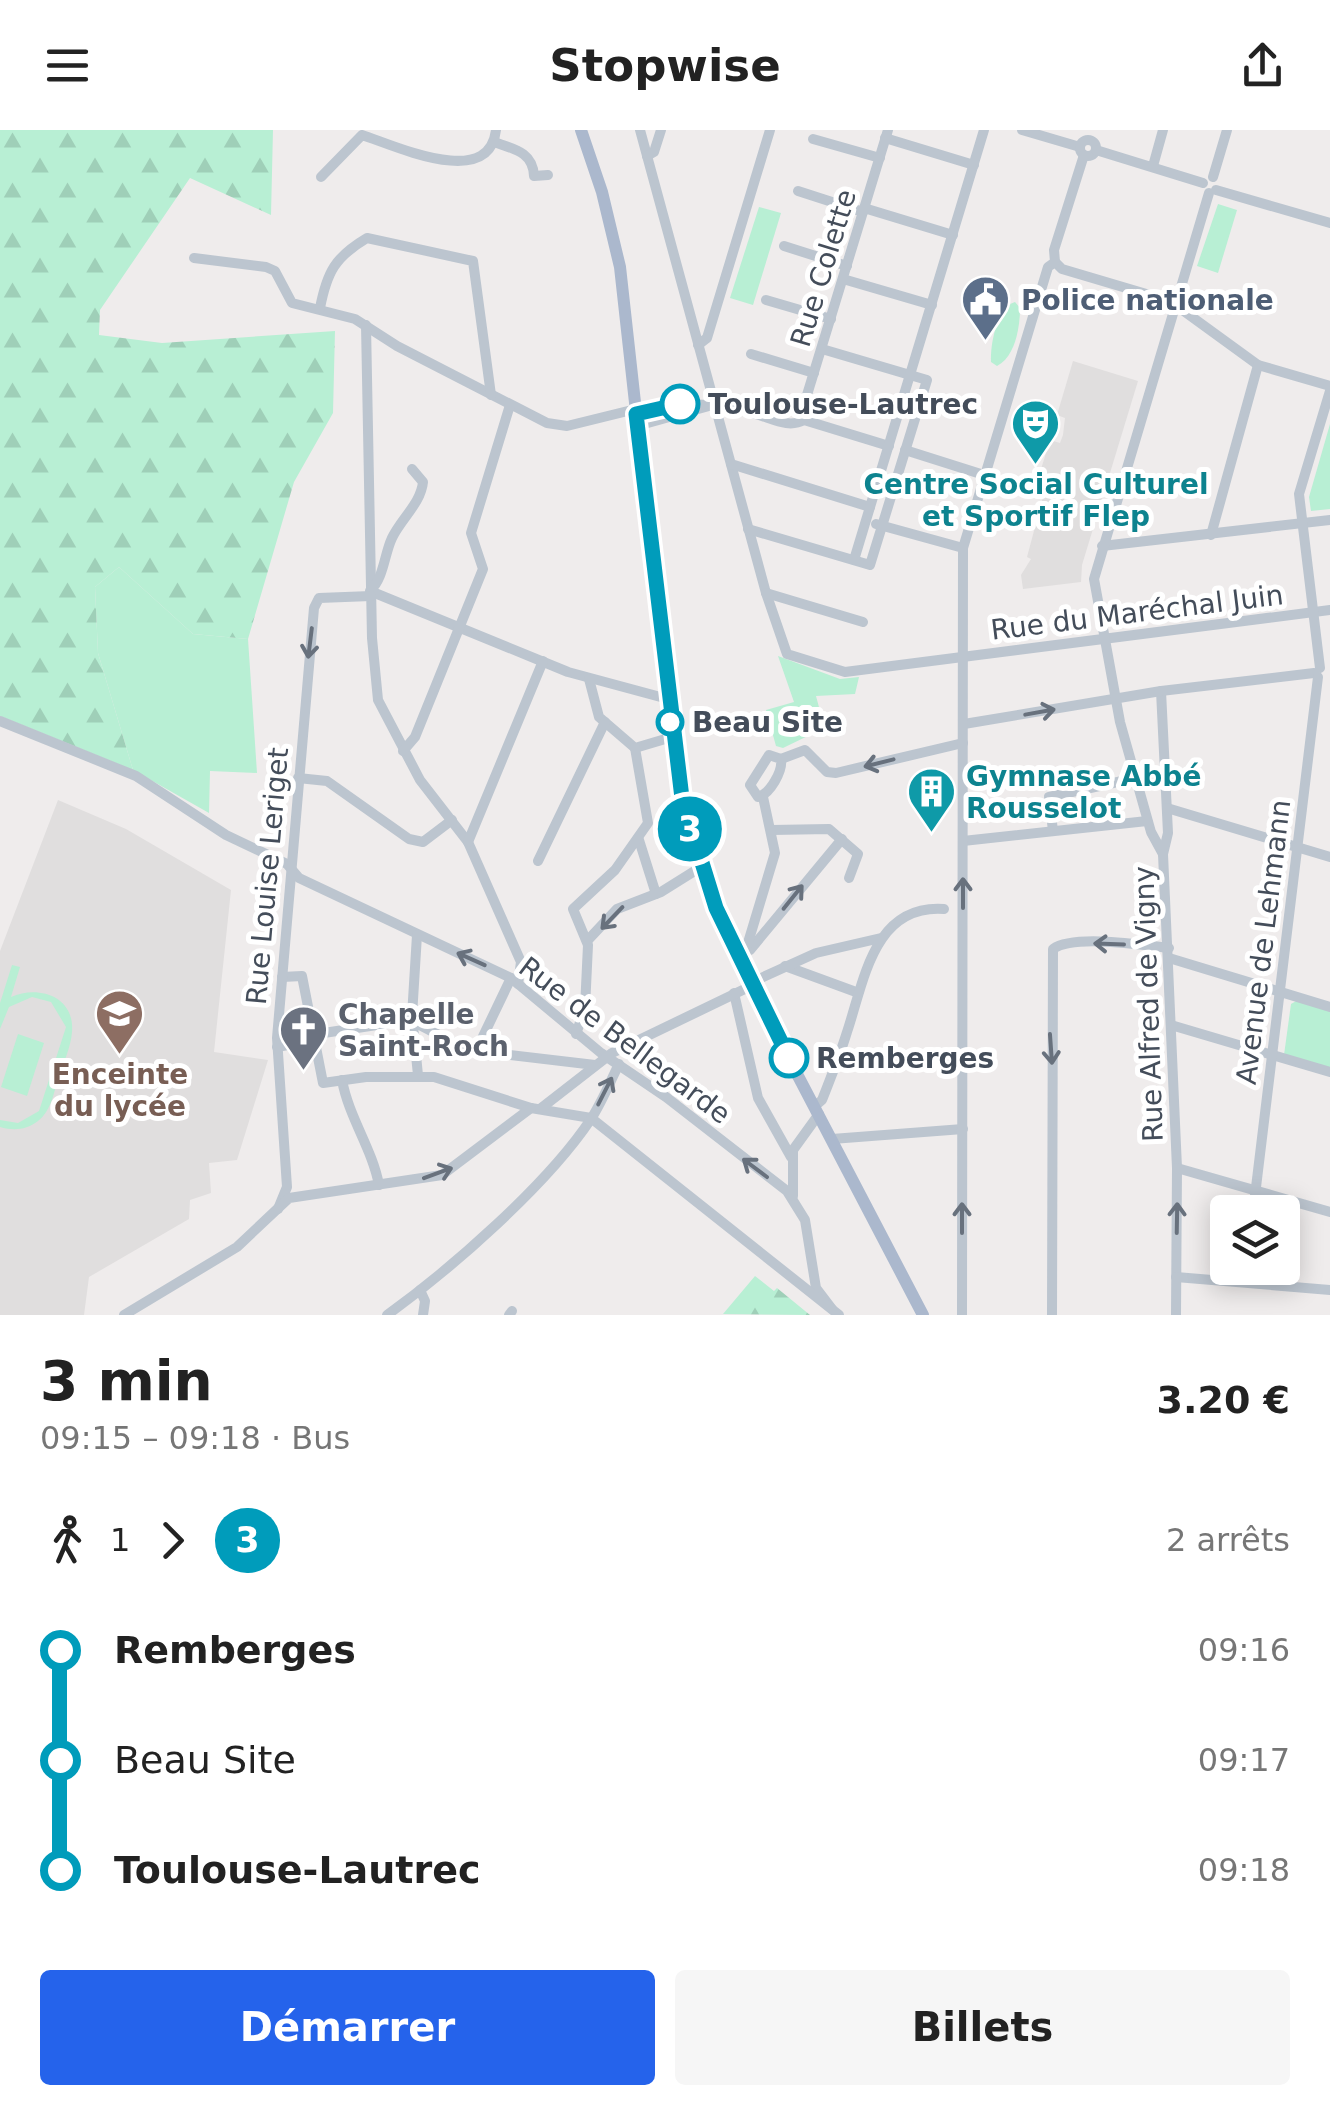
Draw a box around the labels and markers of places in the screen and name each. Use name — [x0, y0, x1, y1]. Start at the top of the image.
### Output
public building icon: Police nationale — [960, 274, 1012, 342]
place label: Police nationale — [1021, 284, 1274, 317]
marker: Toulouse-Lautrec — [661, 385, 699, 423]
place label: Toulouse-Lautrec — [708, 388, 978, 421]
theatre icon: Centre Social Culturel et Sportif Flep — [1010, 398, 1062, 466]
place label: Centre Social Culturel et Sportif Flep — [863, 468, 1209, 533]
place label: Beau Site — [692, 706, 843, 739]
marker: Beau Site — [657, 709, 683, 735]
place label: Gymnase Abbé Rousselot — [966, 760, 1201, 825]
building icon: Gymnase Abbé Rousselot — [905, 766, 957, 834]
school or university icon: Enceinte du lycée — [94, 988, 146, 1056]
place label: Chapelle Saint-Roch — [338, 998, 509, 1063]
church icon: Chapelle Saint-Roch — [277, 1004, 329, 1072]
marker: Remberges — [770, 1039, 808, 1077]
place label: Remberges — [816, 1042, 994, 1075]
place label: Enceinte du lycée — [52, 1058, 188, 1123]

